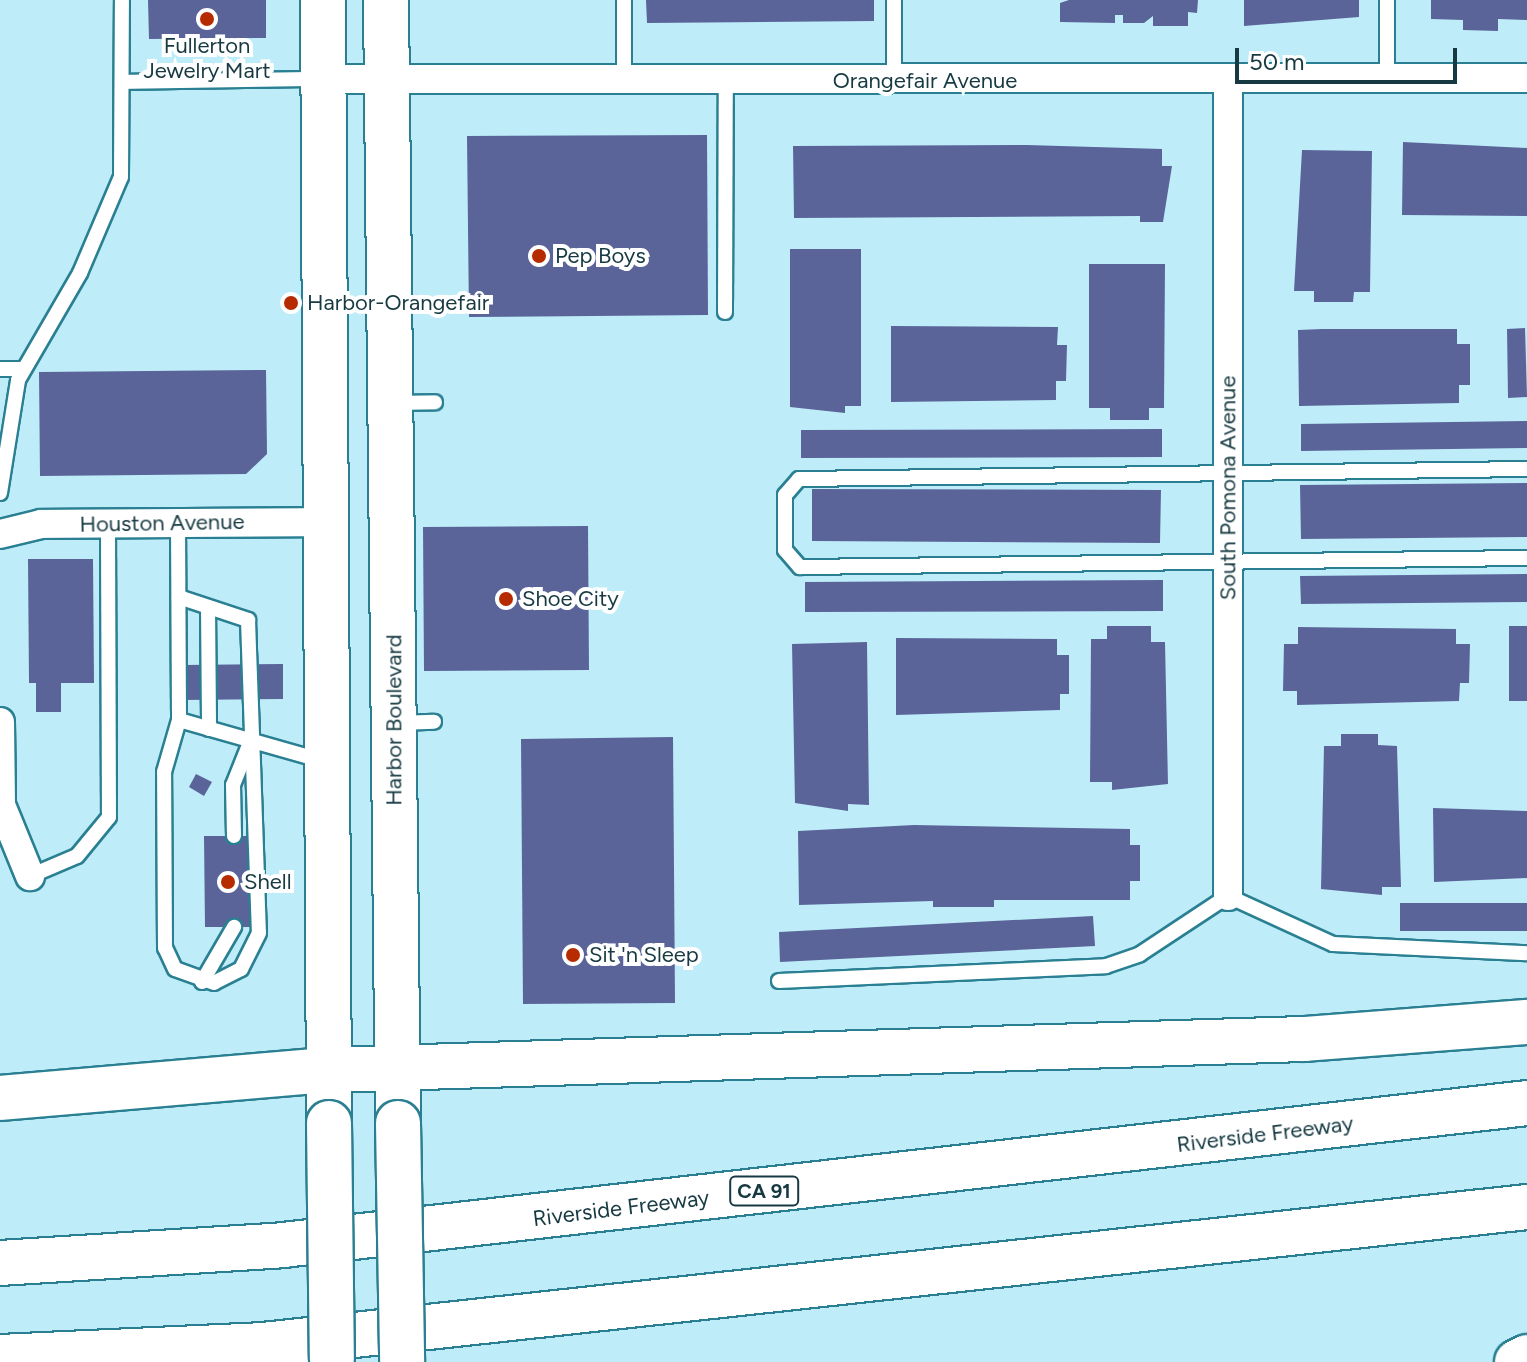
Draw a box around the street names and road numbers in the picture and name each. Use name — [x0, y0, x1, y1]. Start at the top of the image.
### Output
street label: Orangefair Avenue — [833, 68, 1017, 94]
street label: South Pomona Avenue — [1215, 376, 1241, 600]
street label: Houston Avenue — [79, 508, 245, 538]
street label: Harbor Boulevard — [381, 634, 407, 806]
street label: Riverside Freeway — [1175, 1110, 1355, 1158]
road number: CA 91 — [728, 1175, 800, 1207]
street label: Riverside Freeway — [531, 1184, 711, 1232]

